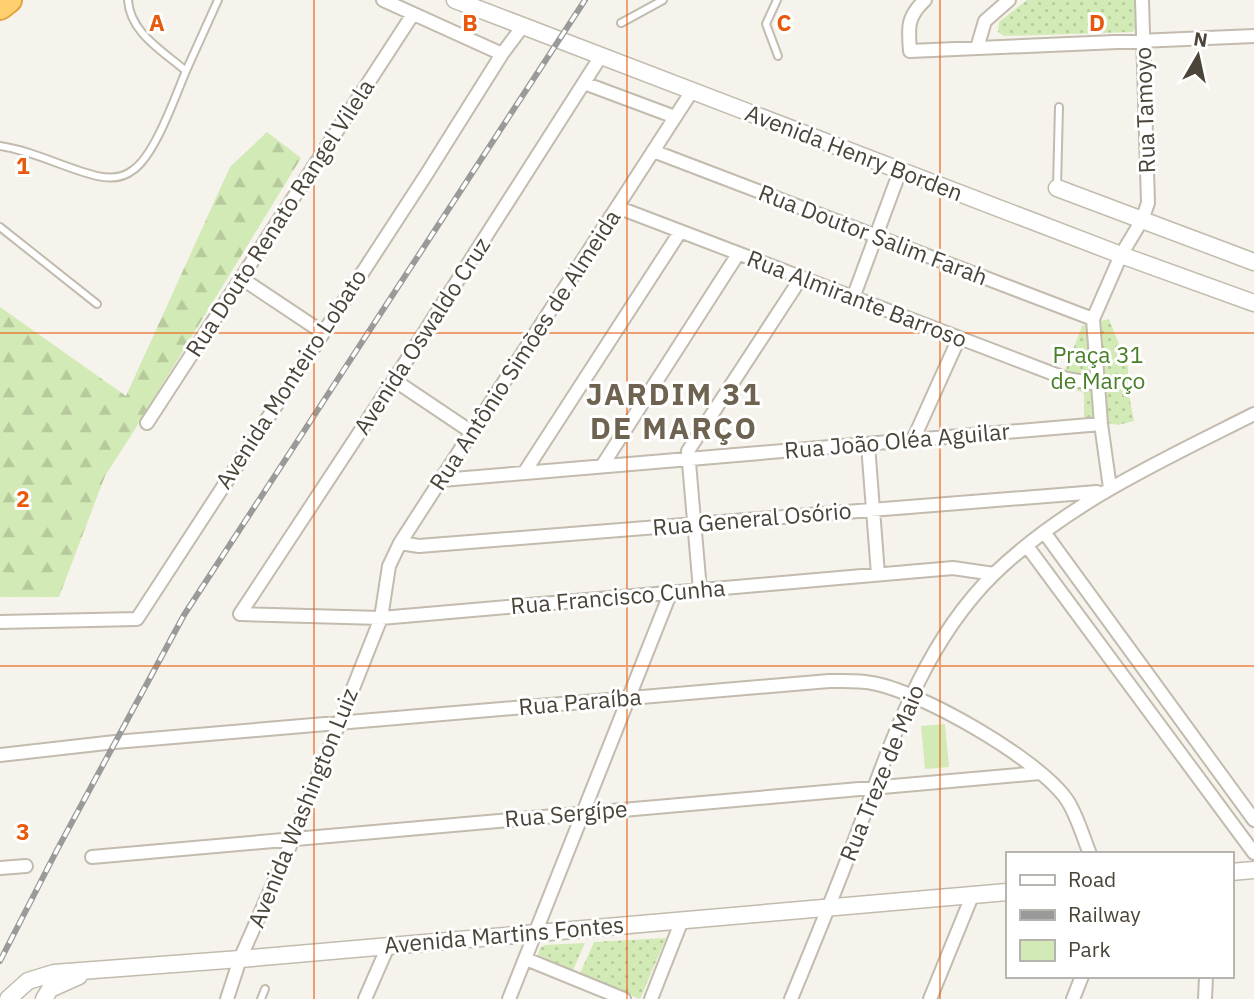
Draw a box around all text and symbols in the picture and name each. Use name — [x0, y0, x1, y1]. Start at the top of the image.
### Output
text: A — [149, 7, 165, 37]
text: B — [462, 7, 478, 37]
text: C — [777, 7, 792, 37]
text: D — [1089, 7, 1105, 37]
north arrow — [1163, 21, 1233, 91]
text: N — [1192, 26, 1209, 52]
street label: Rua Tamoyo — [1127, 46, 1161, 174]
street label: Rua Douto Renato Rangel Vilela — [178, 73, 380, 362]
street label: Avenida Henry Borden — [741, 97, 967, 207]
text: 1 — [16, 150, 30, 180]
street label: Rua Doutor Salim Farah — [755, 177, 992, 292]
street label: Rua Antônio Simões de Almeida — [422, 203, 626, 496]
street label: Avenida Oswaldo Cruz — [346, 231, 496, 440]
street label: Rua Almirante Barroso — [743, 242, 972, 354]
street label: Avenida Monteiro Lobato — [208, 263, 373, 494]
park label: Praça 31 de Março — [1051, 339, 1146, 395]
district label: JARDIM 31 DE MARÇO — [586, 374, 762, 447]
street label: Rua João Oléa Aguilar — [783, 415, 1011, 465]
text: 2 — [16, 483, 30, 513]
street label: Rua General Osório — [651, 494, 853, 542]
street label: Rua Francisco Cunha — [509, 572, 727, 620]
street label: Rua Treze de Maio — [832, 680, 930, 865]
street label: Rua Paraíba — [517, 681, 643, 721]
street label: Avenida Washington Luiz — [240, 683, 364, 932]
street label: Rua Sergípe — [503, 793, 629, 833]
text: 3 — [16, 816, 30, 846]
legend — [1006, 852, 1233, 978]
text: Road — [1068, 865, 1116, 893]
text: Railway — [1068, 900, 1141, 928]
street label: Avenida Martins Fontes — [383, 909, 625, 959]
text: Park — [1068, 935, 1111, 963]

